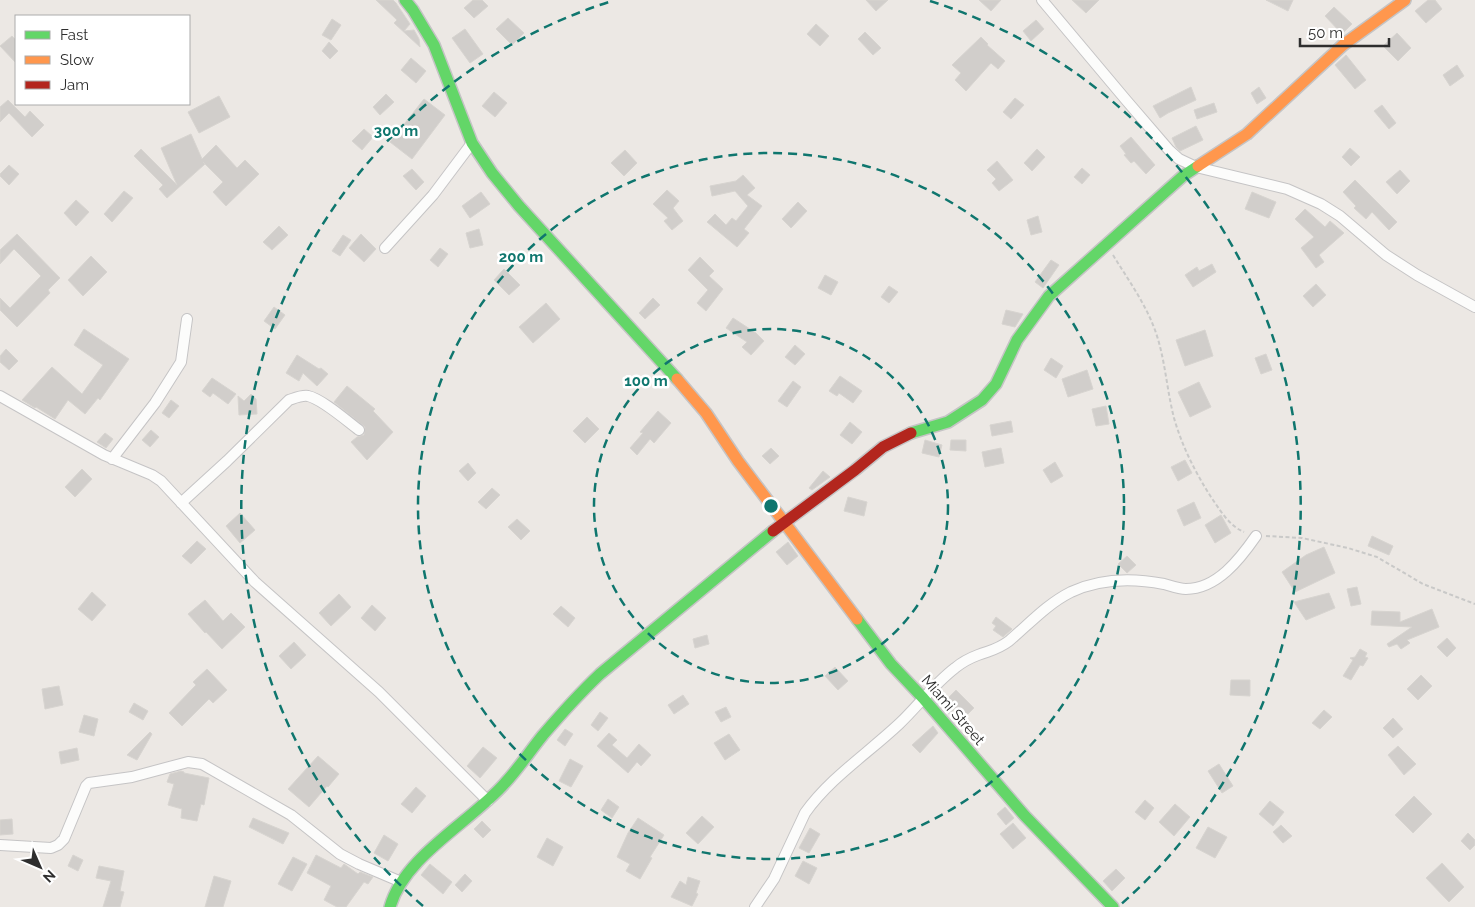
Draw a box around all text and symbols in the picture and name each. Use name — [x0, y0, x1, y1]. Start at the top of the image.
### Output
legend — [15, 15, 190, 105]
scale bar — [1300, 15, 1389, 47]
text: 50 m — [1308, 24, 1343, 42]
text: Fast — [60, 26, 88, 44]
text: Slow — [60, 51, 94, 69]
text: Jam — [60, 76, 89, 94]
text: 300 m — [374, 122, 418, 140]
text: 200 m — [499, 248, 543, 266]
text: 100 m — [624, 372, 668, 390]
centre of rings — [762, 497, 780, 515]
street label: Miami Street — [918, 671, 988, 749]
north arrow — [15, 842, 65, 892]
text: N — [40, 867, 59, 886]

